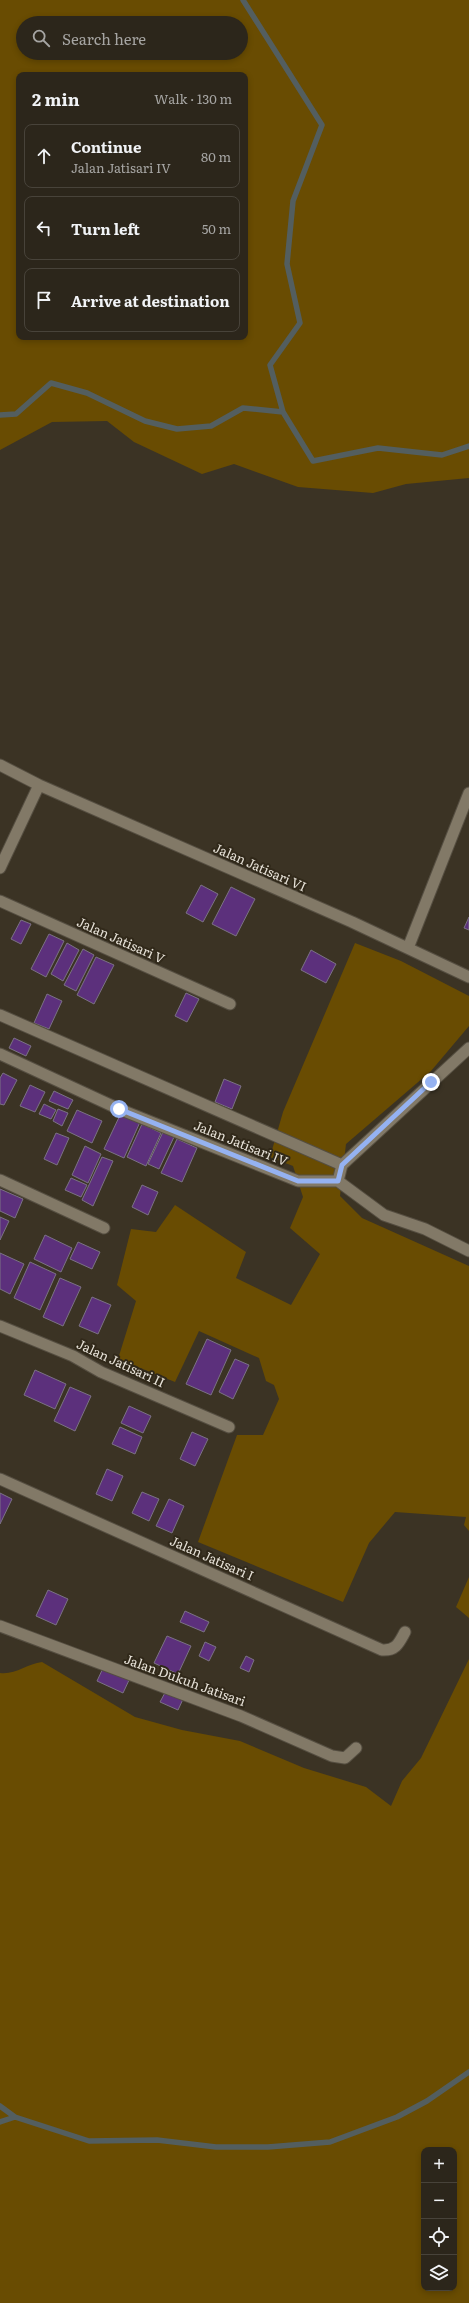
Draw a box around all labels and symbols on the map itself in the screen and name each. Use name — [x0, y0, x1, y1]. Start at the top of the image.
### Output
street label: Jalan Jatisari VI — [211, 838, 310, 896]
street label: Jalan Jatisari V — [74, 912, 169, 968]
route end — [422, 1073, 440, 1091]
route start — [110, 1100, 128, 1118]
street label: Jalan Jatisari IV — [191, 1115, 291, 1170]
street label: Jalan Jatisari II — [74, 1334, 169, 1391]
street label: Jalan Jatisari I — [167, 1531, 257, 1585]
street label: Jalan Dukuh Jatisari — [122, 1649, 249, 1711]

